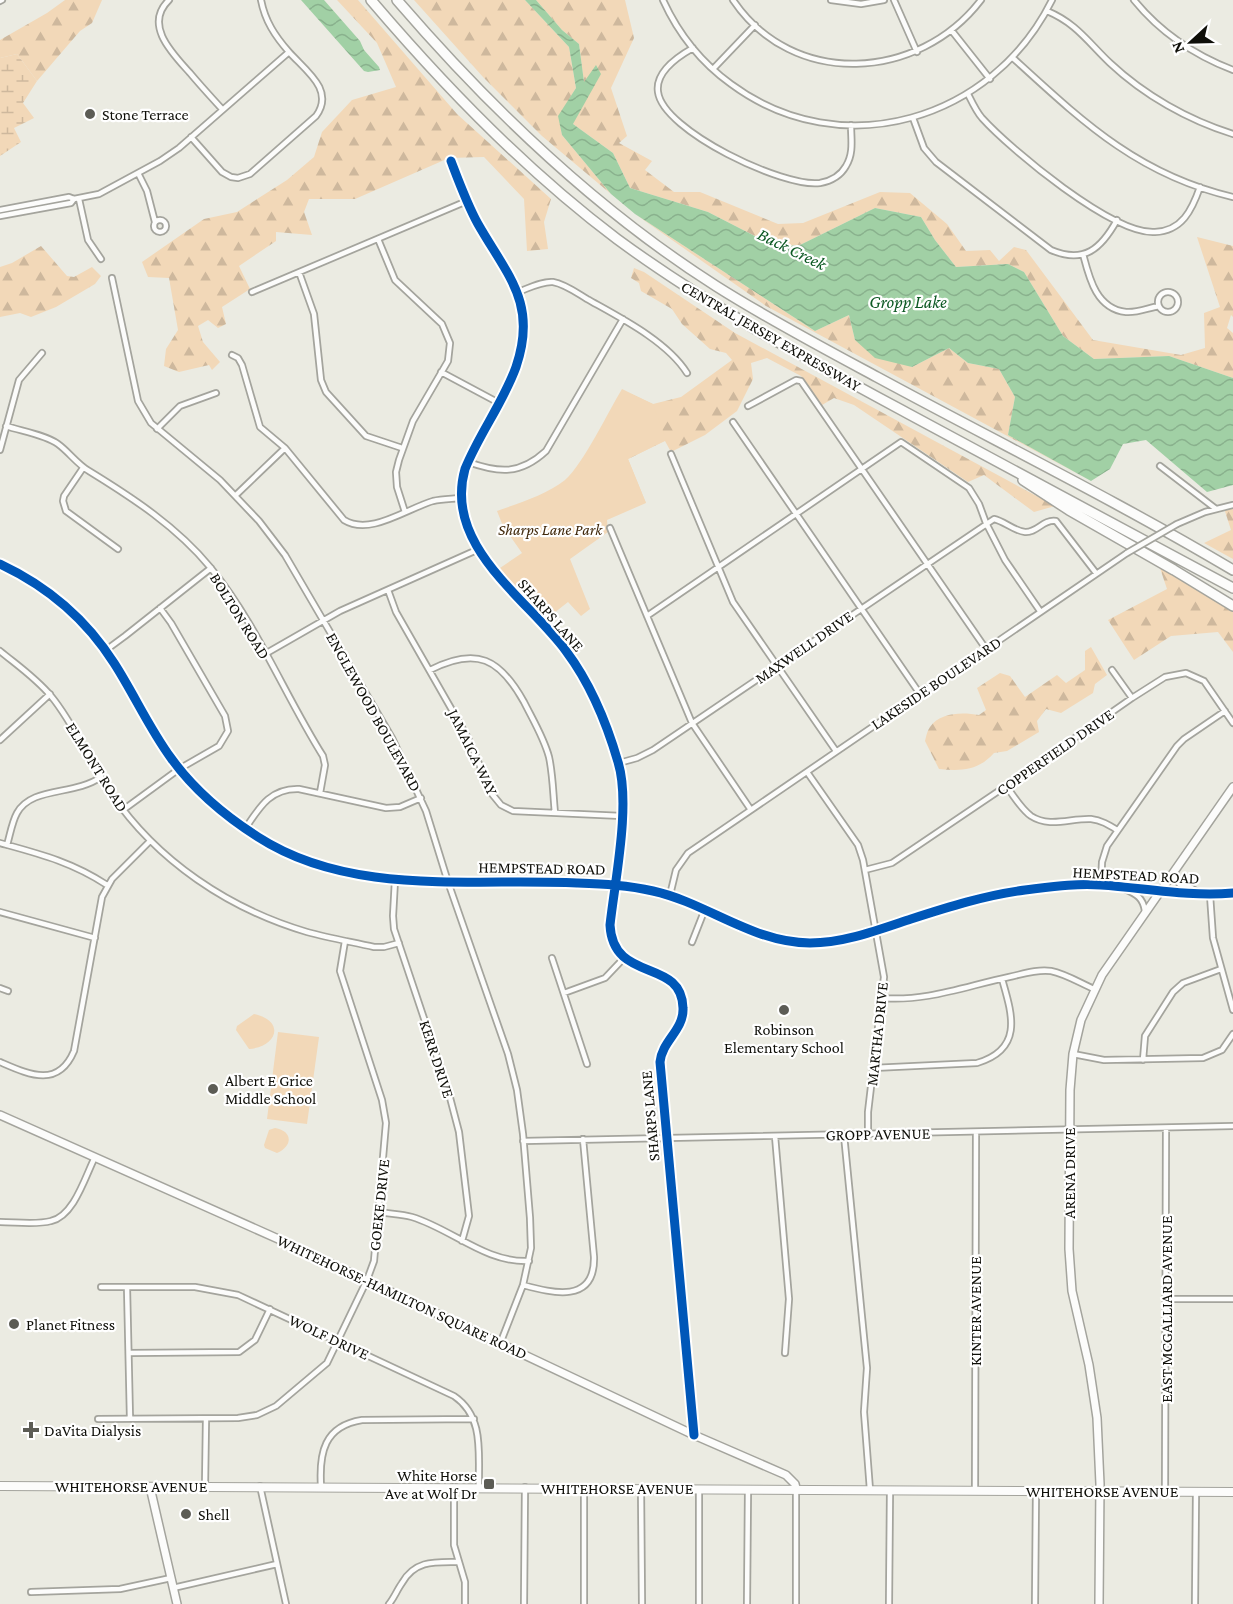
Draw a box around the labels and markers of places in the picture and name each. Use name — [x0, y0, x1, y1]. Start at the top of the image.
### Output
place label: Stone Terrace — [102, 106, 188, 123]
marker: Stone Terrace — [83, 107, 97, 121]
marker: Robinson Elementary School — [777, 1003, 791, 1017]
place label: Robinson Elementary School — [724, 1021, 844, 1057]
place label: Albert E Grice Middle School — [225, 1072, 316, 1107]
marker: Albert E Grice Middle School — [206, 1082, 220, 1096]
place label: Planet Fitness — [26, 1316, 115, 1333]
marker: Planet Fitness — [7, 1317, 21, 1331]
marker: DaVita Dialysis — [22, 1421, 40, 1439]
place label: DaVita Dialysis — [44, 1422, 141, 1440]
place label: White Horse Ave at Wolf Dr — [385, 1467, 477, 1502]
marker: White Horse Ave at Wolf Dr — [482, 1477, 496, 1491]
place label: Shell — [198, 1506, 230, 1523]
marker: Shell — [179, 1507, 193, 1521]

